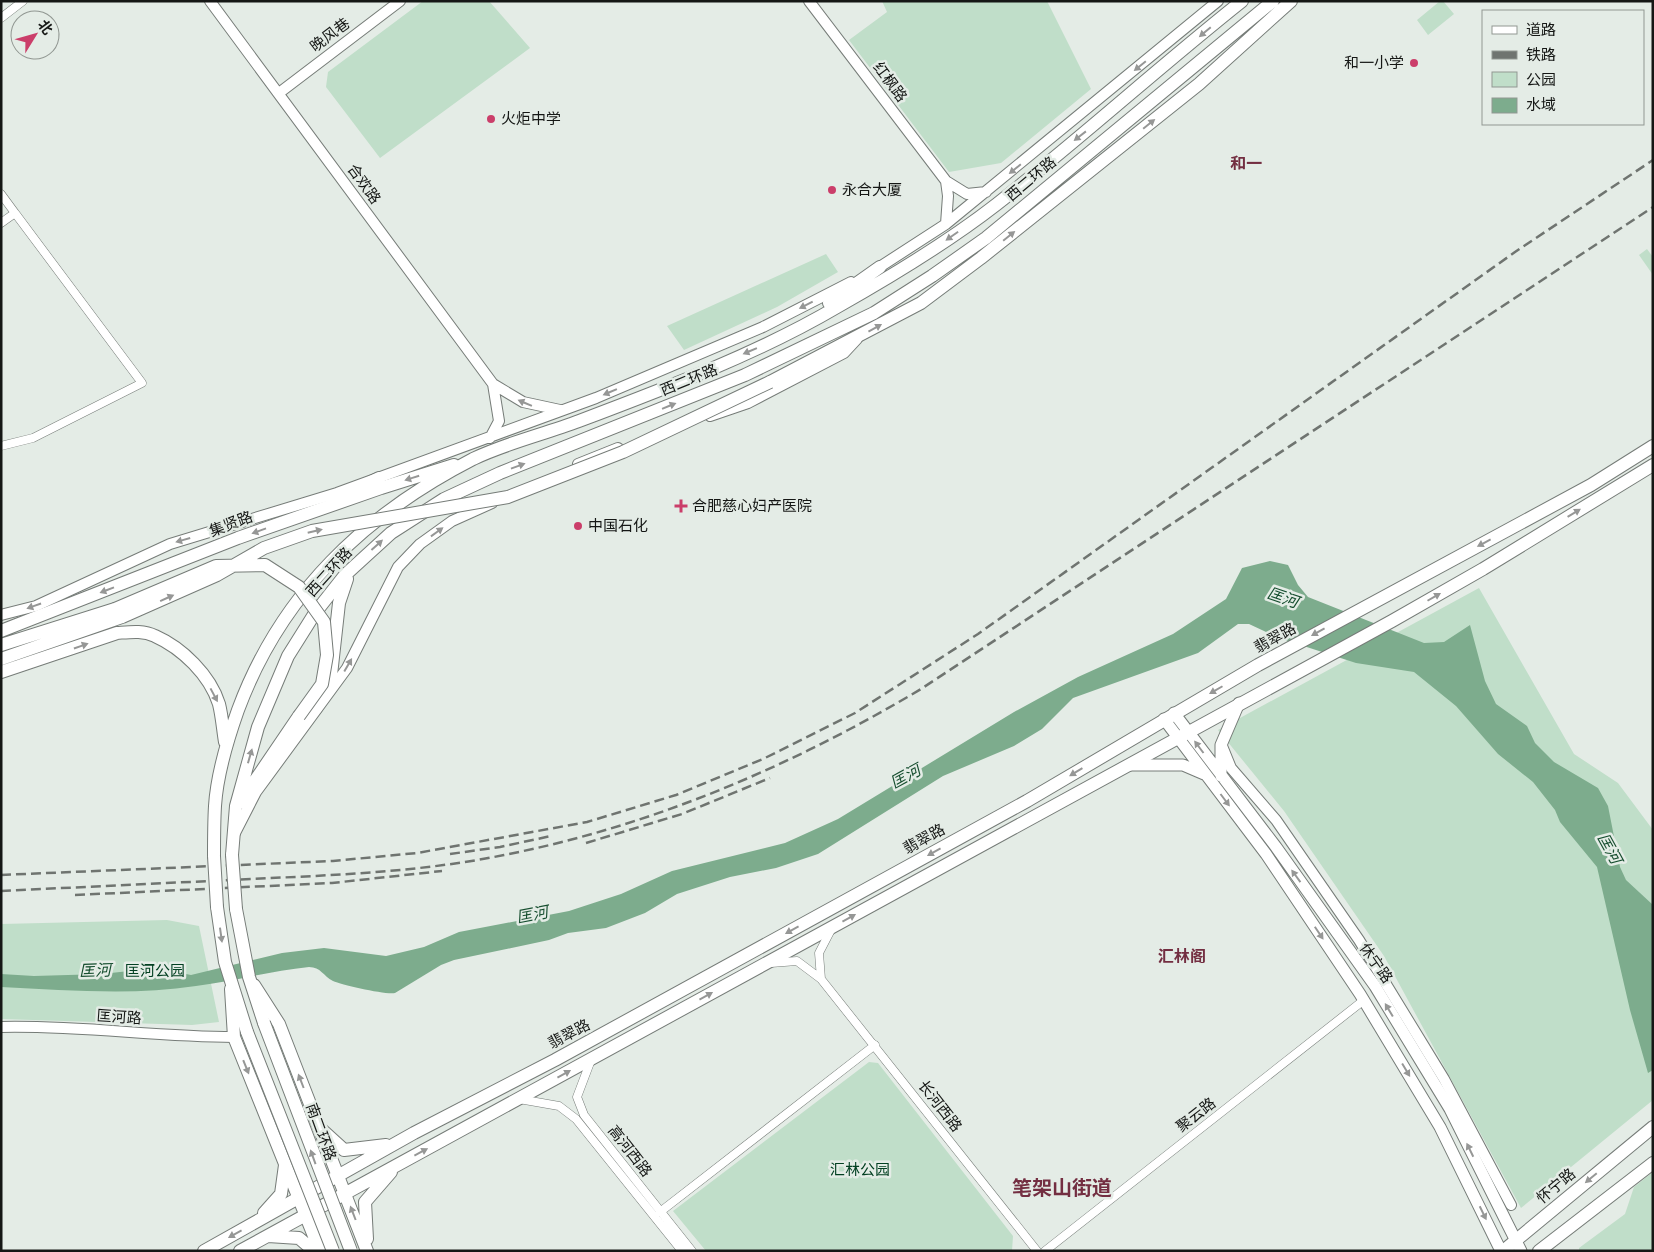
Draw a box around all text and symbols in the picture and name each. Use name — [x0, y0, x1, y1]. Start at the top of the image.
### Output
north arrow — [10, 10, 60, 60]
legend — [1482, 10, 1644, 125]
street label: 晚风巷 — [306, 13, 353, 56]
text: 北 — [34, 16, 57, 38]
text: 道路 — [1526, 20, 1556, 39]
one-way arrow — [1198, 27, 1211, 38]
text: 铁路 — [1526, 45, 1556, 64]
place label: 和一小学 — [1344, 53, 1404, 72]
marker: 和一小学 — [1408, 57, 1420, 69]
street label: 红枫路 — [869, 58, 912, 105]
one-way arrow — [1134, 60, 1147, 71]
text: 公园 — [1526, 70, 1556, 89]
text: 水域 — [1526, 95, 1556, 114]
place label: 火炬中学 — [501, 109, 561, 128]
marker: 火炬中学 — [485, 113, 497, 125]
one-way arrow — [1143, 118, 1156, 129]
one-way arrow — [1073, 131, 1086, 142]
street label: 西二环路 — [1002, 152, 1060, 205]
district label: 和一 — [1230, 153, 1262, 173]
street label: 合欢路 — [343, 160, 385, 207]
one-way arrow — [1008, 163, 1021, 174]
place label: 永合大厦 — [842, 180, 902, 199]
marker: 永合大厦 — [826, 184, 838, 196]
one-way arrow — [1002, 230, 1015, 241]
one-way arrow — [945, 231, 958, 241]
one-way arrow — [799, 301, 813, 309]
one-way arrow — [868, 324, 883, 332]
one-way arrow — [743, 347, 757, 355]
street label: 西二环路 — [657, 359, 720, 400]
one-way arrow — [603, 389, 617, 397]
one-way arrow — [518, 398, 532, 406]
one-way arrow — [662, 402, 677, 410]
one-way arrow — [511, 462, 526, 470]
one-way arrow — [404, 474, 419, 482]
place label: 合肥慈心妇产医院 — [692, 496, 812, 515]
marker: 合肥慈心妇产医院 — [674, 499, 688, 513]
street label: 集贤路 — [206, 507, 255, 540]
one-way arrow — [1567, 509, 1580, 518]
place label: 中国石化 — [588, 516, 648, 535]
marker: 中国石化 — [572, 520, 584, 532]
one-way arrow — [307, 527, 322, 535]
one-way arrow — [430, 527, 444, 537]
one-way arrow — [251, 528, 266, 535]
one-way arrow — [175, 537, 190, 545]
one-way arrow — [371, 539, 383, 551]
one-way arrow — [1477, 539, 1491, 548]
street label: 西二环路 — [301, 543, 356, 600]
water label: 匡河 — [1265, 582, 1304, 613]
one-way arrow — [99, 586, 114, 594]
one-way arrow — [1428, 592, 1441, 601]
one-way arrow — [160, 594, 174, 602]
one-way arrow — [27, 602, 42, 610]
street label: 翡翠路 — [1250, 618, 1299, 657]
one-way arrow — [1311, 628, 1324, 637]
one-way arrow — [73, 642, 88, 649]
one-way arrow — [344, 658, 352, 673]
one-way arrow — [1209, 685, 1223, 694]
one-way arrow — [210, 688, 218, 702]
one-way arrow — [1193, 741, 1204, 754]
one-way arrow — [246, 748, 254, 763]
water label: 匡河 — [886, 758, 926, 793]
one-way arrow — [1069, 767, 1082, 776]
one-way arrow — [1219, 793, 1230, 806]
street label: 翡翠路 — [899, 819, 948, 858]
water label: 匡河 — [1593, 829, 1628, 869]
one-way arrow — [927, 848, 942, 856]
one-way arrow — [1292, 870, 1302, 883]
water label: 匡河 — [514, 901, 553, 927]
one-way arrow — [842, 914, 856, 922]
one-way arrow — [786, 926, 799, 935]
one-way arrow — [1314, 926, 1324, 939]
one-way arrow — [217, 927, 225, 943]
street label: 休宁路 — [1356, 939, 1397, 987]
district label: 汇林阁 — [1158, 946, 1206, 966]
water label: 匡河 — [79, 959, 114, 981]
park label: 匡河公园 — [125, 961, 185, 980]
one-way arrow — [699, 992, 714, 1000]
one-way arrow — [1385, 1003, 1394, 1016]
street label: 匡河路 — [96, 1005, 142, 1028]
street label: 翡翠路 — [544, 1015, 593, 1053]
one-way arrow — [243, 1060, 250, 1075]
one-way arrow — [1401, 1063, 1410, 1076]
one-way arrow — [557, 1070, 571, 1079]
one-way arrow — [297, 1073, 305, 1088]
street label: 长河西路 — [914, 1076, 966, 1135]
street label: 聚云路 — [1172, 1093, 1219, 1136]
street label: 南二环路 — [302, 1100, 341, 1163]
street label: 高河西路 — [604, 1121, 656, 1180]
one-way arrow — [1466, 1143, 1474, 1158]
one-way arrow — [415, 1148, 428, 1157]
one-way arrow — [309, 1149, 316, 1164]
park label: 汇林公园 — [830, 1160, 890, 1179]
street label: 怀宁路 — [1532, 1164, 1579, 1207]
one-way arrow — [1585, 1172, 1598, 1183]
district label: 笔架山街道 — [1012, 1175, 1112, 1200]
one-way arrow — [349, 1205, 357, 1220]
one-way arrow — [1479, 1206, 1487, 1220]
one-way arrow — [228, 1229, 241, 1238]

